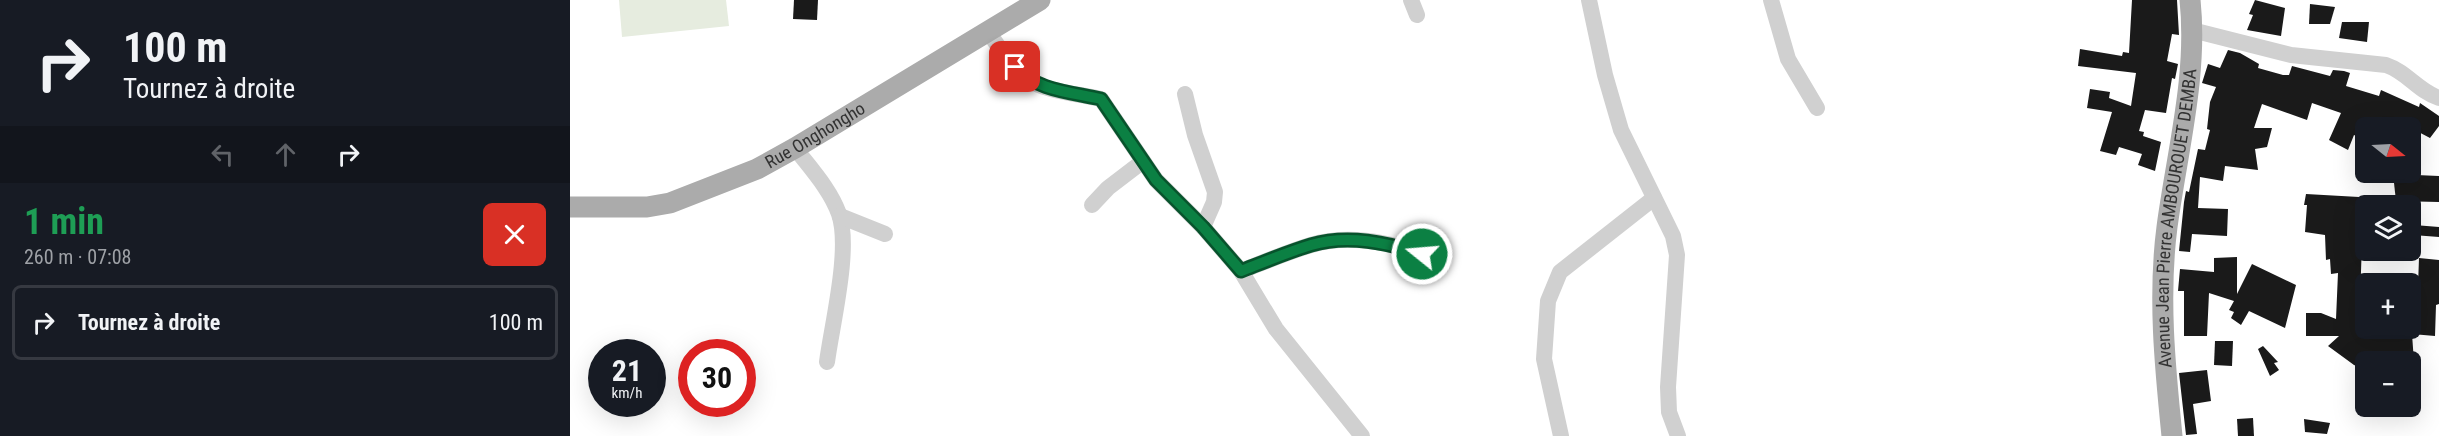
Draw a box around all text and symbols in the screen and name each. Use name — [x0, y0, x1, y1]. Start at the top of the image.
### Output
text: 100 m — [123, 23, 228, 72]
icon: right — [24, 24, 102, 102]
pin — [989, 41, 1040, 92]
icon: arrive — [998, 50, 1031, 83]
street label: Avenue Jean Pierre AMBOUROUET DEMBA — [2152, 67, 2200, 369]
text: Tournez à droite — [123, 73, 295, 105]
street label: Rue Onghongho — [761, 97, 869, 172]
north arrow — [2355, 117, 2421, 183]
map controls — [2355, 117, 2421, 417]
icon: left — [206, 138, 239, 171]
icon: ahead — [269, 138, 302, 171]
icon: right — [332, 138, 365, 171]
button: layers — [2355, 195, 2421, 261]
text: 1 min — [24, 201, 104, 243]
button: close — [483, 203, 546, 266]
position arrow — [1390, 222, 1454, 286]
text: 260 m · 07:08 — [24, 245, 131, 269]
button: + — [2355, 273, 2421, 339]
icon: right — [27, 306, 60, 339]
text: Tournez à droite — [78, 310, 220, 335]
text: 100 m — [489, 310, 543, 335]
speed limit sign: 30 — [678, 339, 756, 417]
button: − — [2355, 351, 2421, 417]
text: 21 — [612, 353, 642, 388]
text: km/h — [612, 384, 642, 402]

